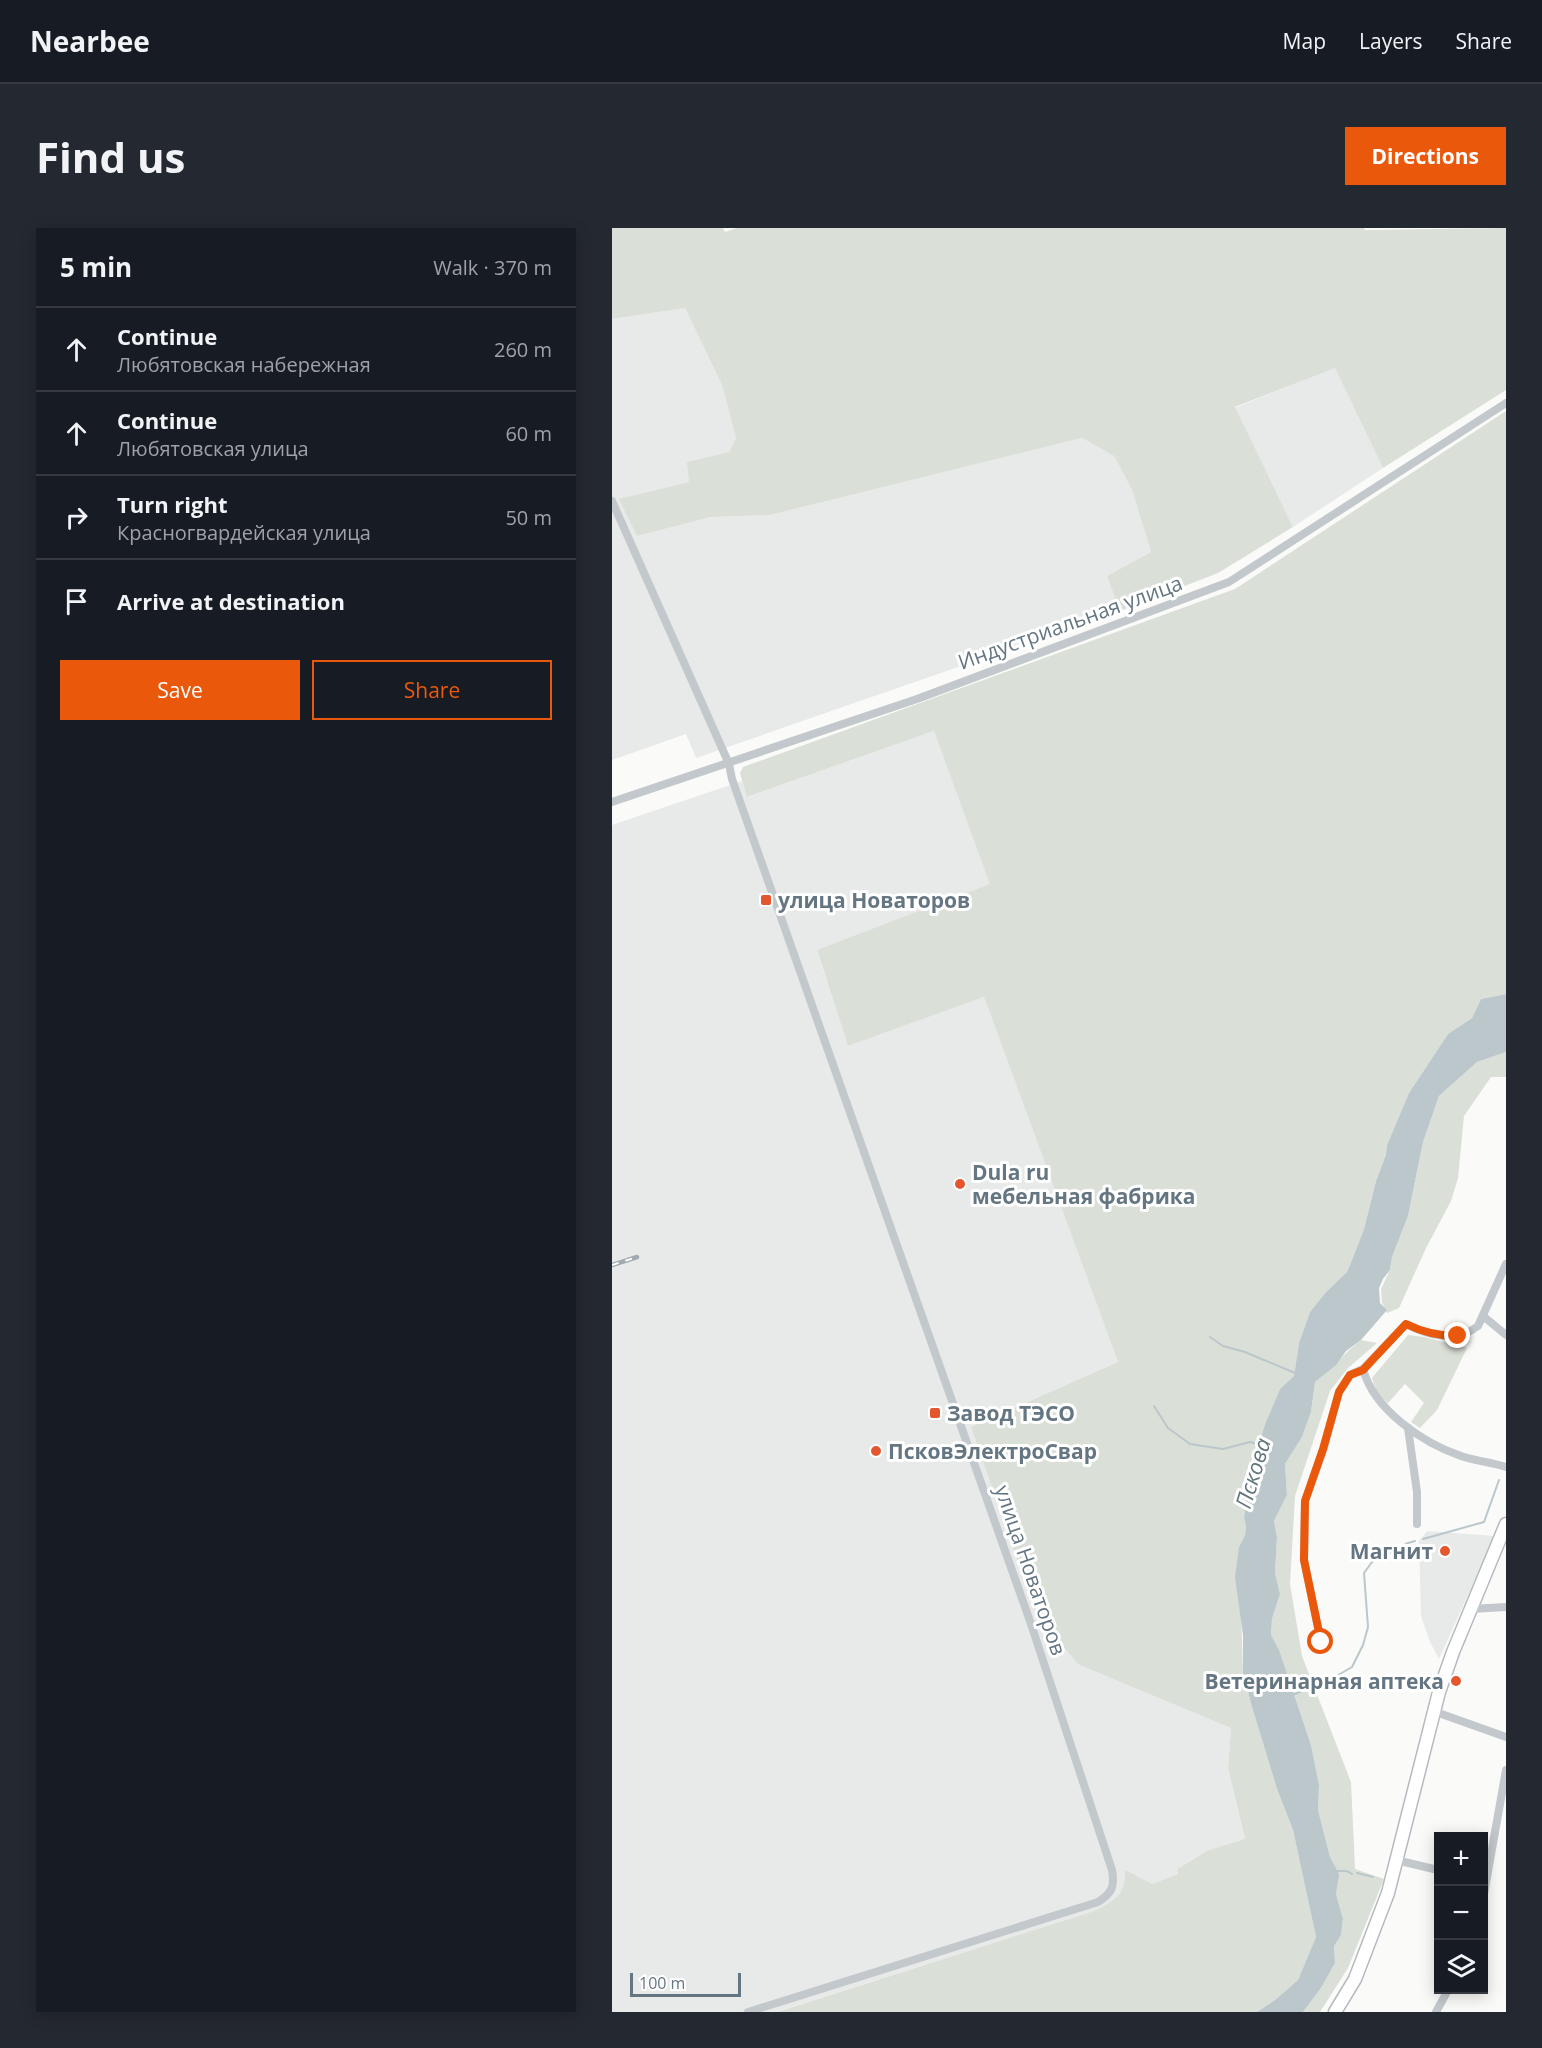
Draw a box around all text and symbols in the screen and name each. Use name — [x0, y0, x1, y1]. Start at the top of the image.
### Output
text: Nearbee — [30, 22, 150, 60]
text: Map — [1283, 27, 1326, 55]
text: Layers — [1359, 27, 1423, 55]
text: Share — [1456, 27, 1512, 55]
button: Directions — [1345, 127, 1506, 185]
text: Find us — [36, 128, 185, 185]
text: 5 min — [60, 249, 132, 285]
text: Walk · 370 m — [433, 254, 552, 281]
text: Continue — [117, 321, 217, 351]
icon: ahead — [60, 333, 93, 366]
text: 260 m — [494, 336, 552, 363]
text: Любятовская набережная — [117, 351, 371, 378]
text: Continue — [117, 405, 217, 435]
icon: ahead — [60, 417, 93, 450]
text: 60 m — [505, 420, 552, 447]
text: Любятовская улица — [117, 435, 309, 462]
text: Turn right — [117, 489, 228, 519]
icon: right — [60, 501, 93, 534]
text: 50 m — [505, 504, 552, 531]
text: Красногвардейская улица — [117, 519, 371, 546]
street label: Индустриальная улица — [954, 568, 1186, 676]
icon: arrive — [60, 585, 93, 618]
text: Arrive at destination — [117, 586, 345, 616]
button: Save — [60, 660, 300, 720]
button: Share — [312, 660, 552, 720]
place label: улица Новаторов — [778, 886, 970, 914]
marker: улица Новаторов — [759, 893, 773, 907]
place label: Dula ru мебельная фабрика — [972, 1158, 1195, 1210]
marker: Dula ru мебельная фабрика — [953, 1177, 967, 1191]
route end — [1444, 1322, 1470, 1348]
place label: Завод ТЭСО — [947, 1399, 1075, 1427]
marker: Завод ТЭСО — [928, 1406, 942, 1420]
water label: Пскова — [1227, 1434, 1277, 1512]
place label: ПсковЭлектроСвар — [888, 1437, 1097, 1465]
marker: ПсковЭлектроСвар — [869, 1444, 883, 1458]
street label: улица Новаторов — [989, 1481, 1073, 1659]
place label: Магнит — [1350, 1537, 1433, 1565]
marker: Магнит — [1438, 1544, 1452, 1558]
route start — [1307, 1628, 1333, 1654]
place label: Ветеринарная аптека — [1205, 1667, 1444, 1695]
marker: Ветеринарная аптека — [1449, 1674, 1463, 1688]
map controls — [1434, 1832, 1488, 1994]
button: + — [1434, 1832, 1488, 1886]
button: − — [1434, 1886, 1488, 1940]
button: layers — [1434, 1940, 1488, 1994]
scale bar — [630, 1970, 741, 1998]
text: 100 m — [639, 1972, 685, 1994]

